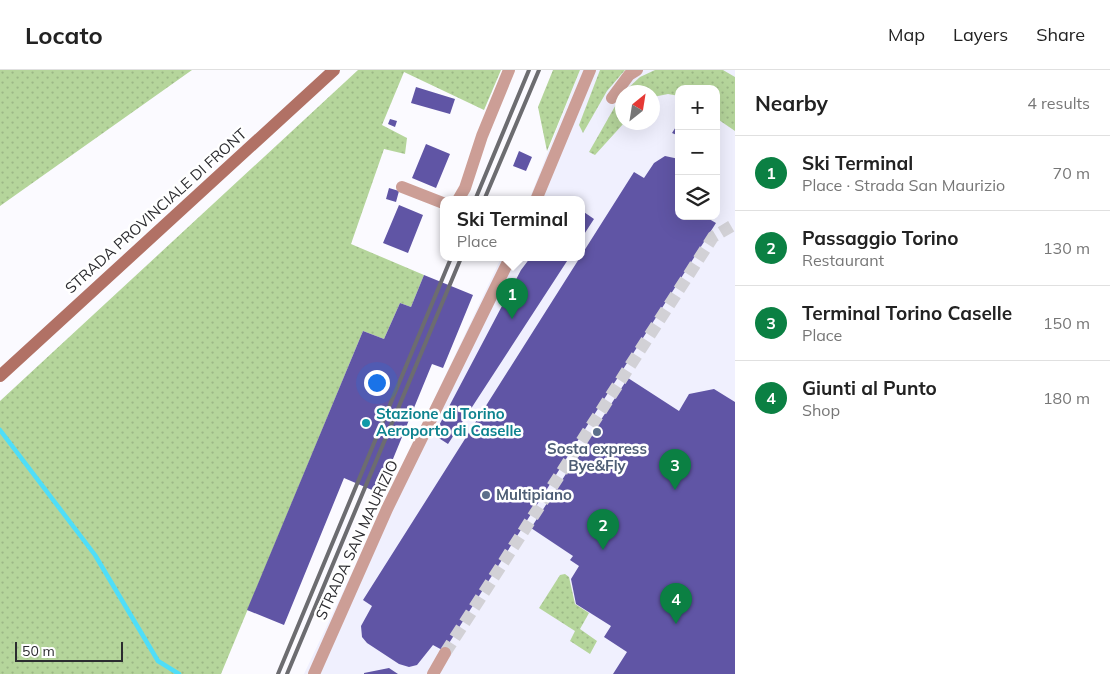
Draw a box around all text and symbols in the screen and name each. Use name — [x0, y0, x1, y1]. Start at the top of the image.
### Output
text: Locato — [25, 20, 103, 50]
text: Map — [888, 23, 925, 46]
text: Layers — [953, 23, 1008, 46]
text: Share — [1036, 23, 1085, 46]
north arrow — [615, 85, 660, 130]
map controls — [675, 85, 720, 220]
button: + — [675, 85, 720, 130]
text: Nearby — [755, 90, 828, 116]
text: 4 results — [1027, 93, 1090, 113]
street label: STRADA PROVINCIALE DI FRONT — [61, 124, 250, 297]
button: − — [675, 130, 720, 175]
text: Ski Terminal — [802, 151, 913, 175]
text: 1 — [766, 163, 776, 183]
text: 70 m — [1053, 163, 1090, 183]
button: layers — [675, 175, 720, 220]
text: Place · Strada San Maurizio — [802, 175, 1005, 195]
popup — [440, 196, 585, 261]
text: Ski Terminal — [457, 207, 568, 231]
text: Passaggio Torino — [802, 226, 959, 250]
text: Place — [457, 231, 497, 251]
text: 2 — [766, 238, 776, 258]
text: 130 m — [1043, 238, 1090, 258]
text: Restaurant — [802, 250, 884, 270]
pin: 1 — [496, 278, 528, 319]
text: Terminal Torino Caselle — [802, 301, 1012, 325]
text: 3 — [766, 313, 776, 333]
text: 150 m — [1043, 313, 1090, 333]
text: Place — [802, 325, 842, 345]
your location — [364, 370, 390, 396]
text: Giunti al Punto — [802, 376, 937, 400]
text: 4 — [766, 388, 776, 408]
text: 180 m — [1043, 388, 1090, 408]
text: Shop — [802, 400, 840, 420]
place label: Stazione di Torino Aeroporto di Caselle — [376, 404, 522, 440]
marker: Stazione di Torino Aeroporto di Caselle — [360, 417, 372, 429]
marker: Sosta express Bye&Fly — [591, 426, 603, 438]
place label: Sosta express Bye&Fly — [547, 439, 647, 475]
pin: 3 — [659, 449, 691, 490]
street label: STRADA SAN MAURIZIO — [311, 457, 402, 623]
place label: Multipiano — [496, 485, 572, 504]
marker: Multipiano — [480, 489, 492, 501]
pin: 2 — [587, 509, 619, 550]
pin: 4 — [660, 583, 692, 624]
scale bar — [15, 639, 122, 662]
text: 50 m — [22, 642, 55, 660]

